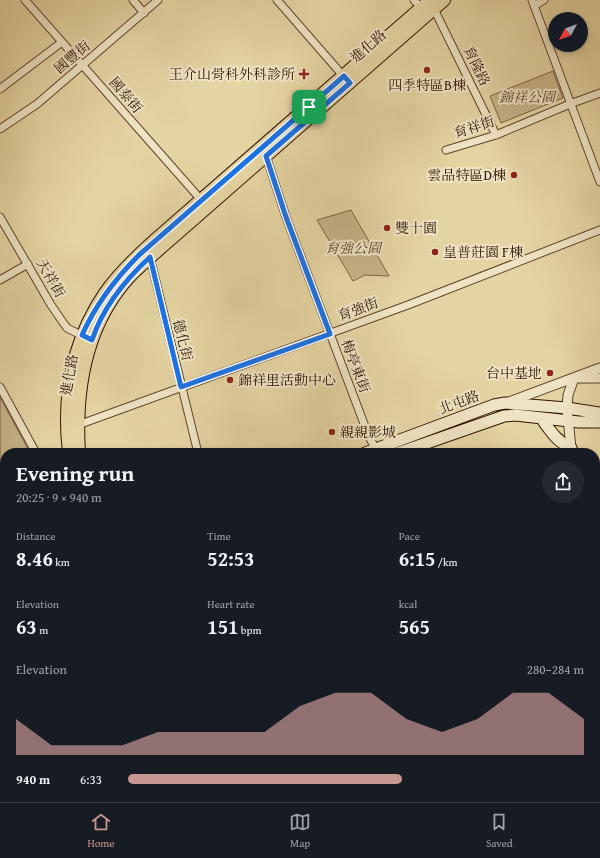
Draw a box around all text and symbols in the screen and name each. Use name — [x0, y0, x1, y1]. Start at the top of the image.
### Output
north arrow — [548, 12, 588, 52]
map controls — [548, 12, 588, 52]
street label: 進化路 — [346, 25, 390, 67]
street label: 國豐街 — [49, 36, 95, 78]
street label: 育隆路 — [459, 43, 495, 89]
place label: 王介山骨科外科診所 — [169, 64, 295, 84]
marker: 四季特區B棟 — [422, 65, 432, 75]
marker: 王介山骨科外科診所 — [298, 68, 310, 80]
street label: 國泰街 — [105, 73, 147, 117]
place label: 四季特區B棟 — [388, 75, 466, 95]
park label: 錦祥公園 — [499, 87, 557, 107]
pin — [292, 90, 326, 124]
icon: arrive — [298, 96, 320, 118]
street label: 育祥街 — [451, 111, 497, 143]
place label: 雲品特區D棟 — [427, 165, 506, 185]
marker: 雲品特區D棟 — [509, 170, 519, 180]
place label: 雙十園 — [395, 218, 437, 238]
marker: 雙十園 — [382, 223, 392, 233]
park label: 育強公園 — [325, 238, 383, 258]
place label: 皇普莊園 F棟 — [443, 242, 523, 262]
marker: 皇普莊園 F棟 — [430, 247, 440, 257]
street label: 天祥街 — [32, 255, 70, 301]
street label: 育強街 — [335, 292, 381, 326]
street label: 德化街 — [168, 317, 198, 363]
street label: 梅亭東街 — [337, 336, 375, 396]
street label: 進化路 — [56, 353, 82, 397]
place label: ￼台中基地 — [486, 363, 542, 383]
marker: ￼台中基地 — [545, 368, 555, 378]
place label: 錦祥里活動中心 — [238, 370, 336, 390]
marker: 錦祥里活動中心 — [225, 375, 235, 385]
street label: 北屯路 — [436, 385, 482, 419]
place label: 親親影城 — [340, 422, 396, 442]
marker: 親親影城 — [327, 427, 337, 437]
text: Evening run — [16, 457, 134, 489]
button: share — [542, 461, 584, 503]
text: 20:25 · 9 × 940 m — [16, 488, 102, 507]
text: Distance — [16, 528, 55, 544]
text: Time — [207, 528, 231, 544]
text: Pace — [399, 528, 420, 544]
text: 8.46 — [16, 544, 53, 573]
text: 52:53 — [207, 544, 254, 573]
text: 6:15 — [399, 544, 435, 573]
text: km — [53, 554, 70, 570]
text: /km — [435, 554, 458, 570]
text: Elevation — [16, 596, 59, 612]
text: Heart rate — [207, 596, 255, 612]
text: kcal — [399, 596, 417, 612]
text: 63 — [16, 612, 37, 641]
text: 151 — [207, 612, 238, 641]
text: 565 — [399, 612, 430, 641]
text: m — [37, 622, 48, 638]
text: bpm — [238, 622, 261, 638]
text: Elevation — [16, 660, 67, 679]
text: 280–284 m — [527, 660, 584, 679]
text: 940 m — [16, 770, 50, 789]
text: 6:33 — [80, 770, 102, 789]
tab: Home — [87, 811, 114, 851]
tab: Map — [289, 811, 311, 851]
tab: Saved — [486, 811, 513, 851]

